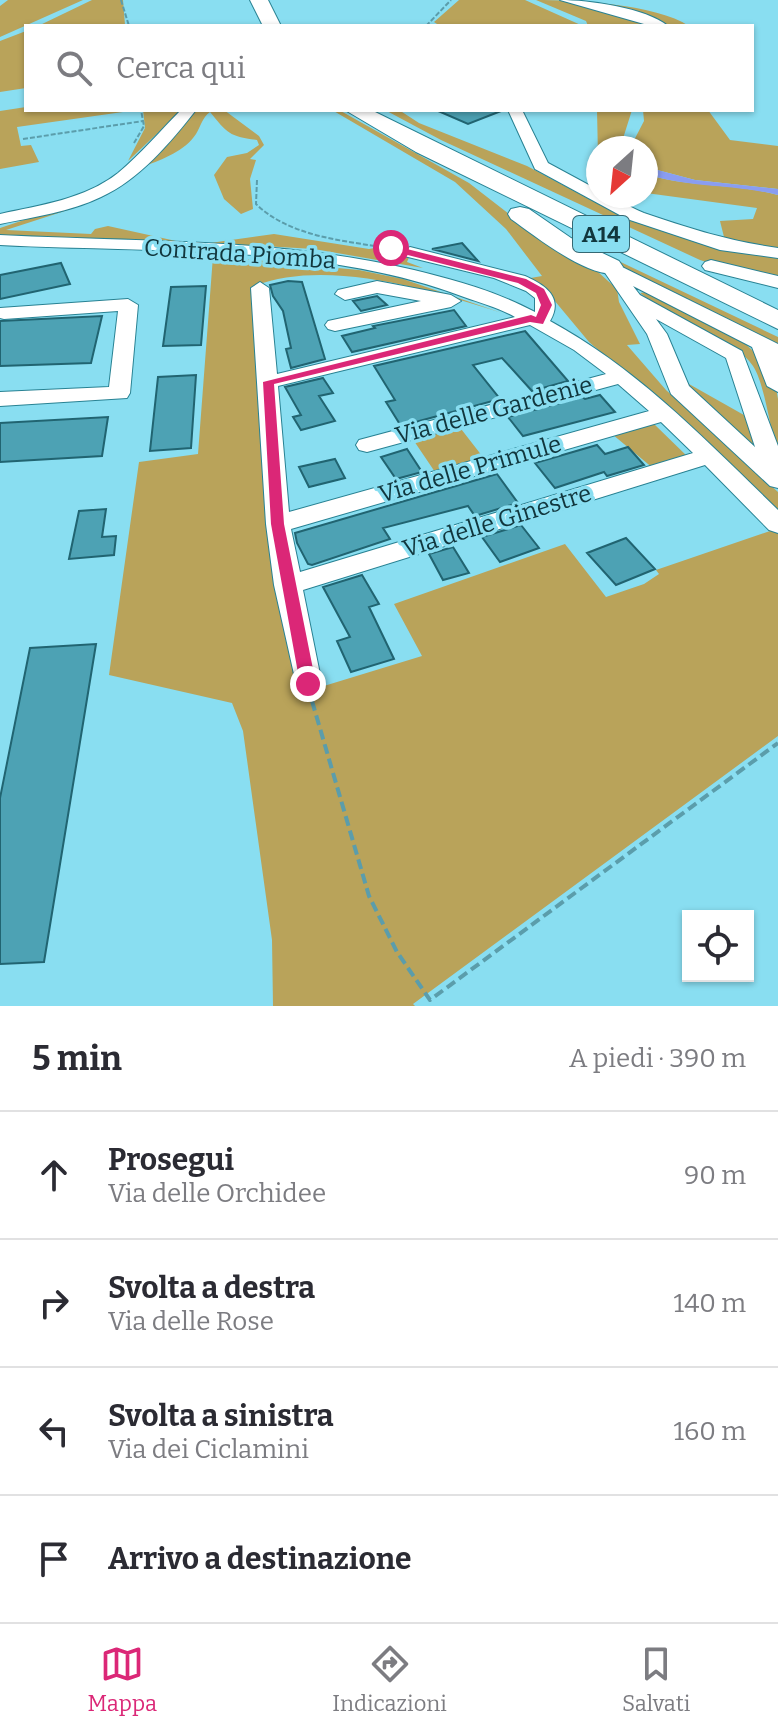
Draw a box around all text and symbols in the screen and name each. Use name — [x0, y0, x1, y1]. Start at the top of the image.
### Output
search box — [24, 24, 754, 112]
icon: search — [52, 46, 96, 90]
text: Cerca qui — [116, 50, 246, 86]
north arrow — [586, 136, 658, 208]
road number: A14 — [573, 216, 629, 252]
route start — [373, 230, 409, 266]
street label: Contrada Piomba — [143, 233, 337, 275]
street label: Via delle Gardenie — [392, 370, 596, 450]
street label: Via delle Primule — [375, 430, 565, 508]
street label: Via delle Ginestre — [399, 479, 595, 563]
route end — [290, 666, 326, 702]
map controls — [682, 910, 754, 982]
button: locate — [682, 910, 754, 982]
text: 5 min — [32, 1038, 122, 1079]
text: A piedi · 390 m — [569, 1043, 746, 1074]
text: Prosegui — [108, 1142, 234, 1178]
icon: ahead — [32, 1153, 76, 1197]
text: 90 m — [684, 1160, 746, 1191]
text: Via delle Orchidee — [108, 1178, 326, 1209]
text: Svolta a destra — [108, 1270, 315, 1306]
icon: right — [32, 1281, 76, 1325]
text: 140 m — [674, 1288, 746, 1319]
text: Via delle Rose — [108, 1306, 274, 1337]
text: Svolta a sinistra — [108, 1398, 334, 1434]
icon: left — [32, 1409, 76, 1453]
text: 160 m — [674, 1416, 746, 1447]
text: Via dei Ciclamini — [108, 1434, 309, 1465]
icon: arrive — [32, 1537, 76, 1581]
text: Arrivo a destinazione — [108, 1541, 411, 1577]
tab: Mappa — [88, 1642, 157, 1717]
tab: Indicazioni — [332, 1642, 447, 1717]
tab: Salvati — [622, 1642, 690, 1717]

